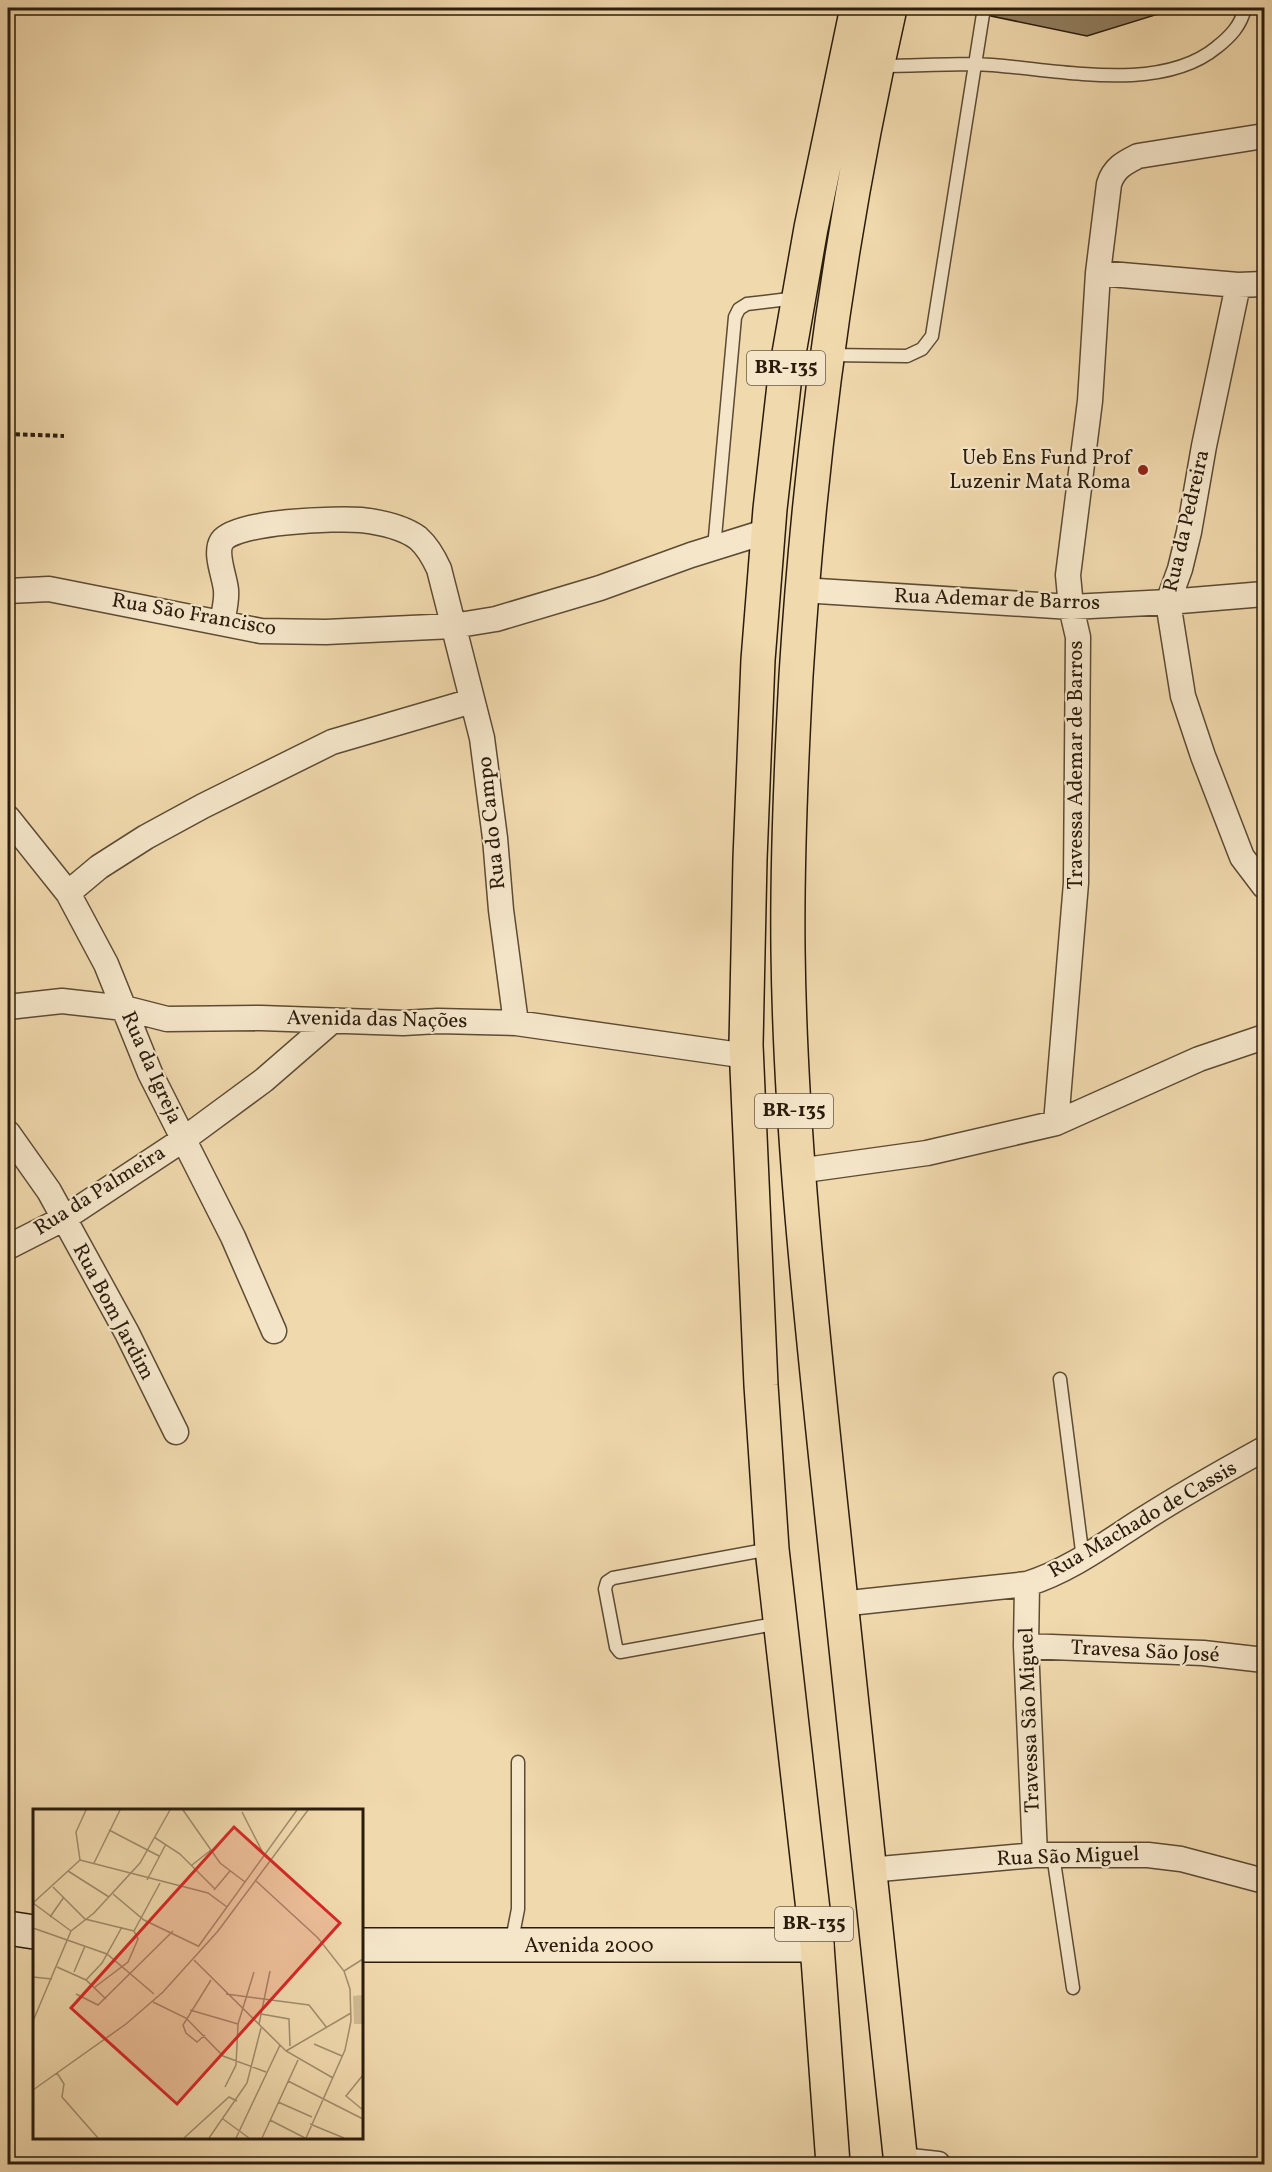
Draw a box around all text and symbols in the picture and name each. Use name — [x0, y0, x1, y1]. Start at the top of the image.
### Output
road number: BR-135 — [747, 351, 825, 385]
place label: Ueb Ens Fund Prof Luzenir Mata Roma — [949, 444, 1133, 497]
street label: Rua da Pedreira — [1157, 447, 1217, 595]
marker: Ueb Ens Fund Prof Luzenir Mata Roma — [1136, 463, 1150, 477]
street label: Rua Ademar de Barros — [893, 582, 1101, 618]
street label: Rua São Francisco — [109, 586, 279, 644]
street label: Travessa Ademar de Barros — [1062, 640, 1091, 890]
street label: Rua do Campo — [471, 755, 513, 891]
street label: Avenida das Nações — [286, 1004, 468, 1036]
street label: Rua da Igreja — [113, 1007, 189, 1129]
road number: BR-135 — [755, 1094, 833, 1128]
street label: Rua da Palmeira — [29, 1139, 171, 1243]
street label: Rua Bom Jardim — [65, 1239, 161, 1385]
street label: Rua Machado de Cassis — [1043, 1454, 1243, 1586]
street label: Travessa São Miguel — [1012, 1627, 1048, 1813]
street label: Travesa São José — [1070, 1634, 1220, 1670]
inset map — [33, 1809, 363, 2139]
street label: Rua São Miguel — [996, 1840, 1140, 1874]
road number: BR-135 — [775, 1907, 853, 1941]
street label: Avenida 2000 — [524, 1932, 654, 1961]

